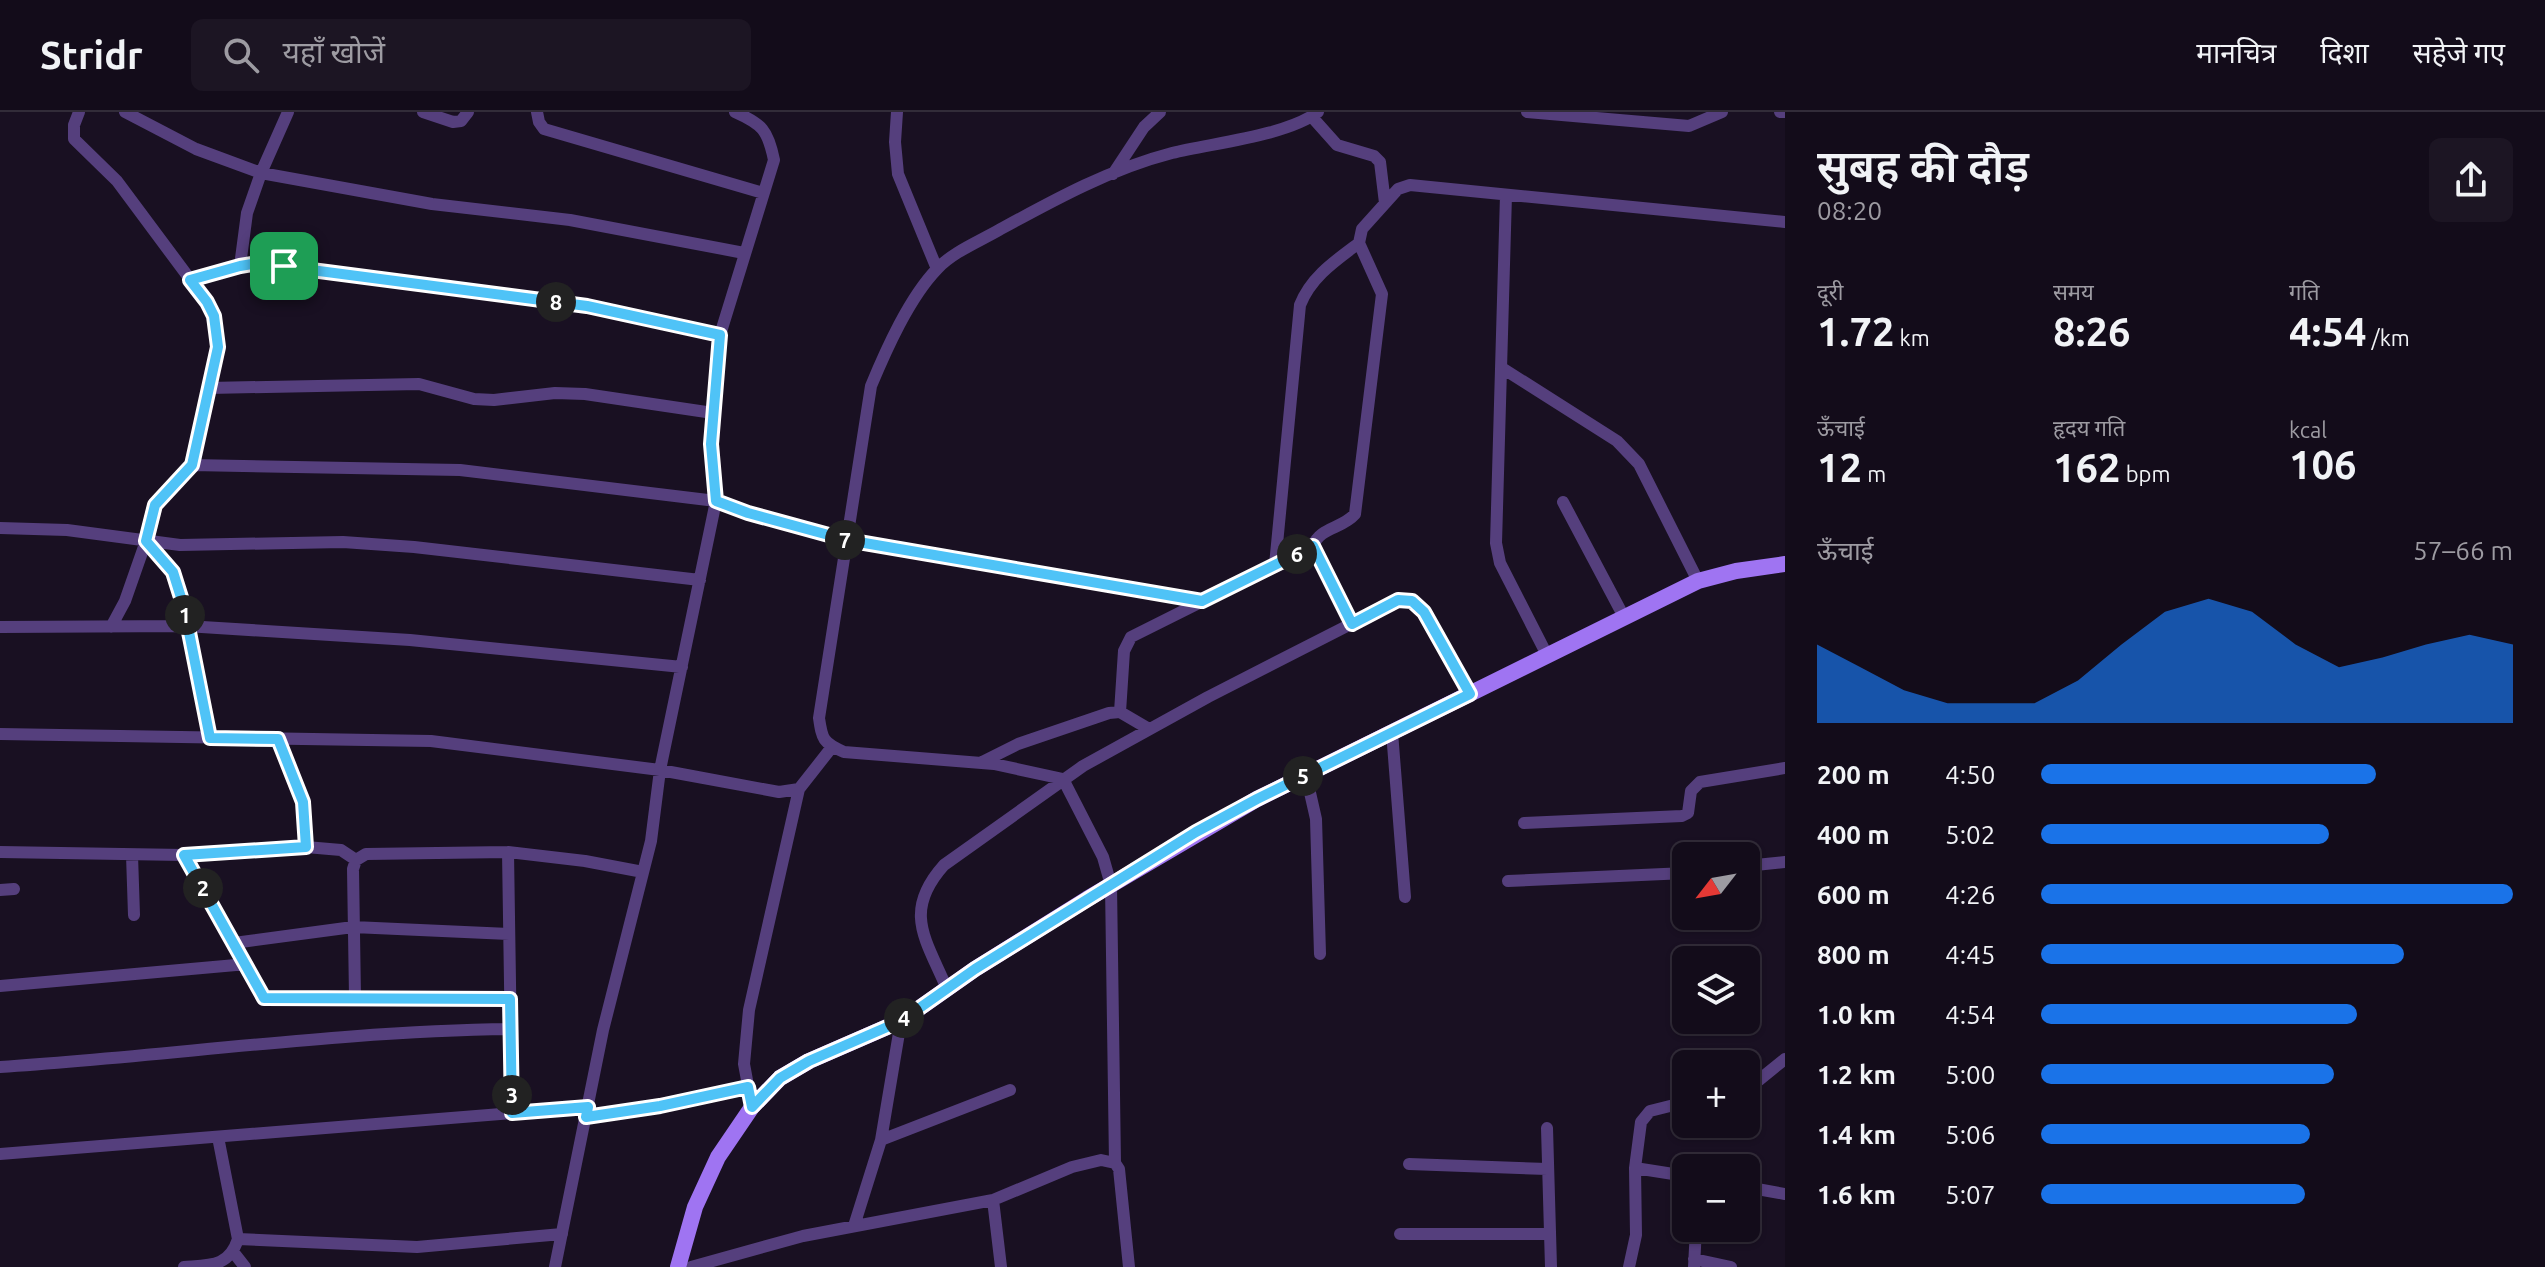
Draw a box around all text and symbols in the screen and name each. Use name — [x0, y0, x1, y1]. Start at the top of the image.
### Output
search box — [191, 19, 751, 91]
icon: search — [219, 33, 263, 77]
text: Stridr — [40, 34, 143, 76]
text: यहाँ खोजें — [283, 35, 385, 69]
text: मानचित्र — [2196, 37, 2276, 68]
text: दिशा — [2320, 37, 2369, 68]
text: सहेजे गए — [2413, 37, 2505, 68]
button: share — [2429, 138, 2513, 222]
text: सुबह की दौड़ — [1817, 141, 2029, 190]
text: 08:20 — [1817, 196, 1882, 225]
pin — [250, 232, 318, 300]
icon: arrive — [262, 244, 306, 288]
text: दूरी — [1817, 279, 1843, 304]
text: समय — [2053, 279, 2094, 304]
text: गति — [2289, 279, 2320, 304]
pin: 8 — [536, 282, 576, 322]
text: 8 — [550, 289, 562, 314]
text: 1.72 — [1817, 309, 1895, 354]
text: 8:26 — [2053, 309, 2131, 354]
text: 4:54 — [2289, 309, 2367, 354]
text: km — [1895, 325, 1930, 350]
text: /km — [2367, 325, 2410, 350]
text: ऊँचाई — [1817, 415, 1865, 440]
text: हृदय गति — [2053, 415, 2125, 440]
text: kcal — [2289, 417, 2327, 442]
text: 106 — [2289, 442, 2357, 487]
text: 12 — [1817, 445, 1862, 490]
text: 162 — [2053, 445, 2121, 490]
text: m — [1862, 461, 1886, 486]
text: bpm — [2121, 461, 2170, 486]
pin: 7 — [825, 520, 865, 560]
text: 7 — [839, 527, 851, 552]
pin: 6 — [1277, 534, 1317, 574]
text: ऊँचाई — [1817, 536, 1873, 565]
text: 57–66 m — [2413, 536, 2513, 565]
text: 6 — [1291, 541, 1303, 566]
pin: 1 — [165, 595, 205, 635]
text: 1 — [179, 602, 191, 627]
pin: 5 — [1283, 756, 1323, 796]
text: 200 m — [1817, 760, 1890, 789]
text: 4:50 — [1945, 760, 1995, 789]
text: 5 — [1297, 763, 1309, 788]
text: 400 m — [1817, 820, 1890, 849]
text: 5:02 — [1945, 820, 1995, 849]
north arrow — [1672, 842, 1760, 930]
map controls — [1672, 842, 1760, 1242]
pin: 2 — [183, 868, 223, 908]
text: 2 — [197, 875, 209, 900]
text: 600 m — [1817, 880, 1890, 909]
text: 4:26 — [1945, 880, 1995, 909]
text: 800 m — [1817, 940, 1890, 969]
text: 4:45 — [1945, 940, 1995, 969]
button: layers — [1672, 946, 1760, 1034]
pin: 4 — [884, 998, 924, 1038]
text: 1.0 km — [1817, 1000, 1896, 1029]
text: 4:54 — [1945, 1000, 1995, 1029]
text: 4 — [898, 1005, 910, 1030]
button: + — [1672, 1050, 1760, 1138]
text: 1.2 km — [1817, 1060, 1896, 1089]
text: 5:00 — [1945, 1060, 1995, 1089]
pin: 3 — [492, 1075, 532, 1115]
text: 3 — [506, 1082, 518, 1107]
text: 1.4 km — [1817, 1120, 1896, 1149]
text: 5:06 — [1945, 1120, 1995, 1149]
button: − — [1672, 1154, 1760, 1242]
text: 1.6 km — [1817, 1180, 1896, 1209]
text: 5:07 — [1945, 1180, 1995, 1209]

